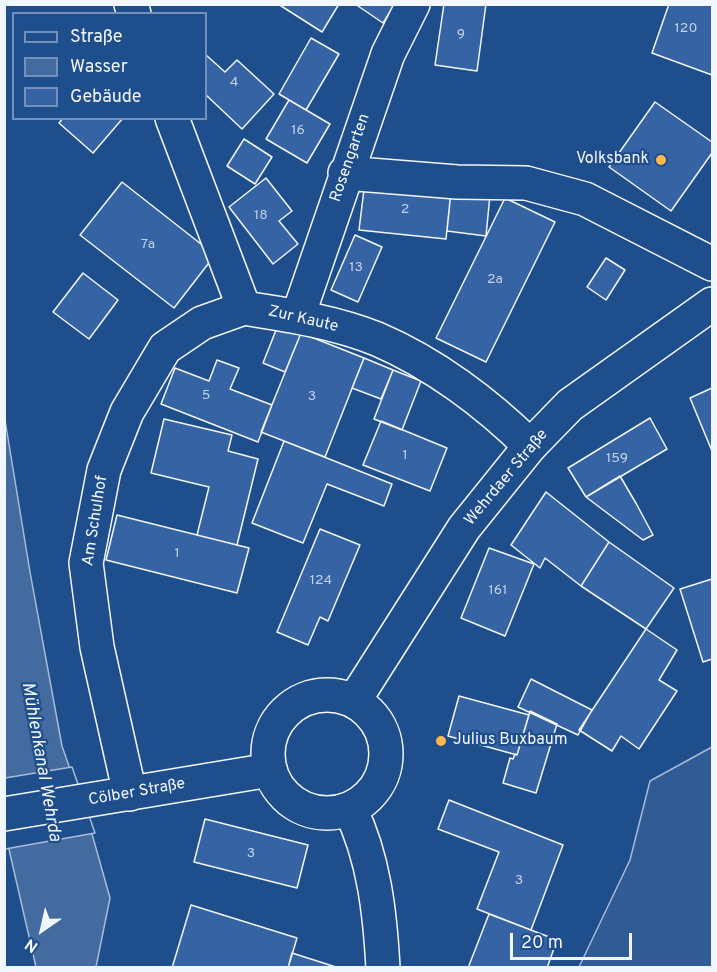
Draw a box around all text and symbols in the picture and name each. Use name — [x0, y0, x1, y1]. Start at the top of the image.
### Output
legend — [12, 12, 207, 120]
house number: 120 — [675, 21, 697, 37]
text: Straße — [70, 26, 122, 49]
house number: 9 — [457, 27, 465, 43]
text: Wasser — [70, 56, 128, 79]
house number: 4 — [230, 75, 238, 91]
text: Gebäude — [70, 86, 142, 109]
street label: Rosengarten — [327, 111, 375, 205]
house number: 16 — [291, 123, 305, 139]
place label: Volksbank — [576, 150, 649, 170]
marker: Volksbank — [654, 153, 668, 167]
house number: 2 — [401, 202, 409, 218]
house number: 18 — [254, 208, 268, 224]
house number: 7a — [141, 237, 155, 253]
house number: 13 — [349, 260, 363, 276]
house number: 2a — [487, 272, 503, 288]
street label: Zur Kaute — [266, 303, 340, 337]
house number: 5 — [202, 388, 210, 404]
house number: 3 — [308, 389, 316, 405]
street label: Wehrdaer Straße — [461, 426, 553, 530]
house number: 1 — [402, 448, 408, 464]
house number: 159 — [606, 451, 628, 467]
street label: Am Schulhof — [79, 475, 113, 567]
house number: 1 — [174, 546, 180, 562]
house number: 124 — [310, 573, 332, 589]
house number: 161 — [489, 583, 507, 599]
water label: Mühlenkanal Wehrda — [15, 681, 65, 843]
place label: Julius Buxbaum — [453, 731, 567, 751]
marker: Julius Buxbaum — [434, 734, 448, 748]
street label: Cölber Straße — [87, 775, 187, 811]
house number: 3 — [247, 846, 255, 862]
house number: 3 — [515, 873, 523, 889]
north arrow — [12, 900, 72, 960]
scale bar — [513, 921, 634, 959]
text: 20 m — [521, 932, 563, 955]
text: N — [22, 933, 42, 956]

